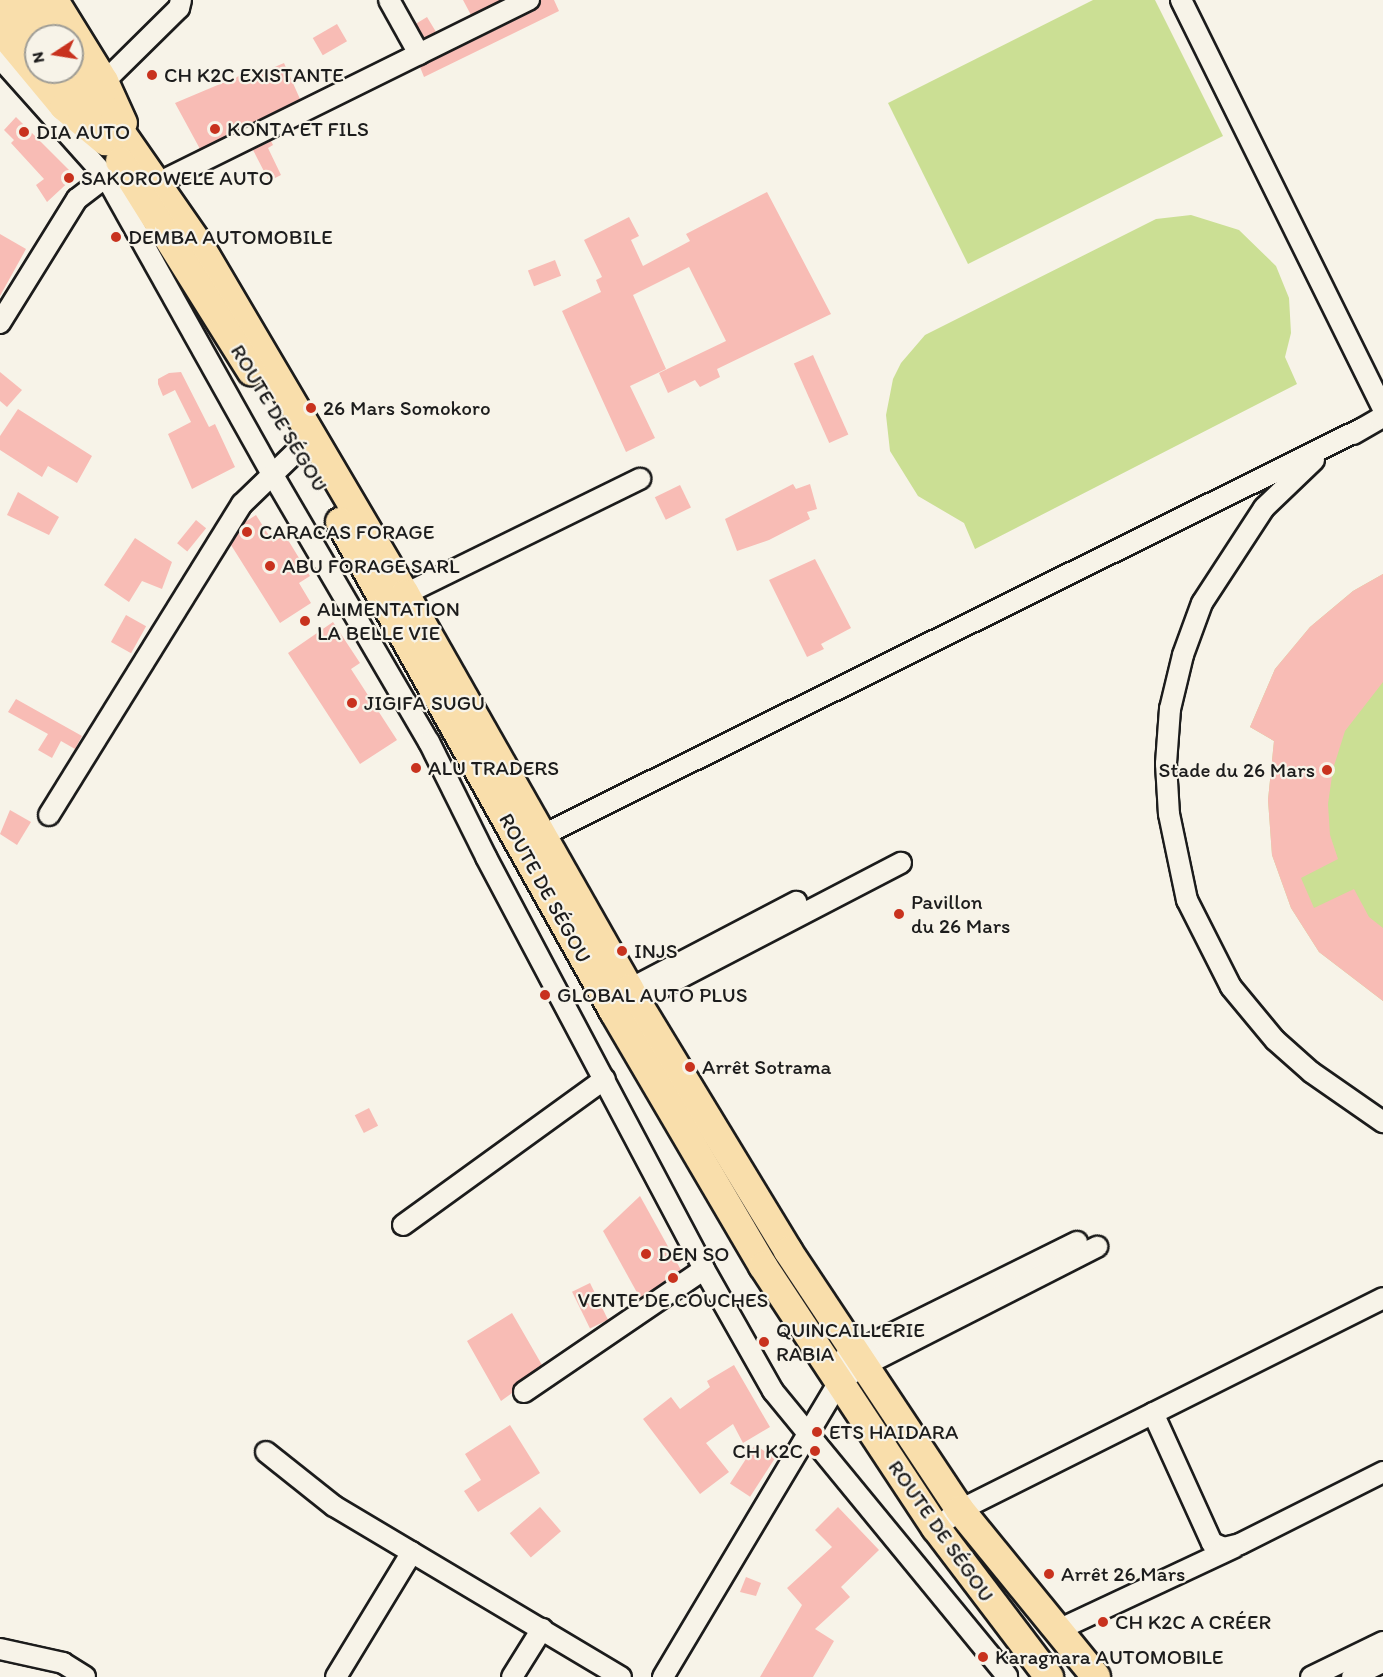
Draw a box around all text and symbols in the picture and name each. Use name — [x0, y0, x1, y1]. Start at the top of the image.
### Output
north arrow — [24, 24, 84, 84]
text: N — [27, 50, 48, 65]
place label: CH K2C EXISTANTE — [164, 62, 344, 88]
marker: CH K2C EXISTANTE — [145, 68, 159, 82]
place label: KONTA ET FILS — [227, 116, 369, 142]
place label: DIA AUTO — [36, 119, 130, 145]
marker: KONTA ET FILS — [208, 122, 222, 136]
marker: DIA AUTO — [17, 125, 31, 139]
place label: SAKOROWELE AUTO — [81, 165, 274, 191]
marker: SAKOROWELE AUTO — [62, 171, 76, 185]
place label: DEMBA AUTOMOBILE — [128, 224, 330, 250]
marker: DEMBA AUTOMOBILE — [109, 230, 123, 244]
street label: ROUTE DE SÉGOU — [225, 340, 333, 496]
place label: 26 Mars Somokoro — [323, 395, 491, 421]
marker: 26 Mars Somokoro — [304, 401, 318, 415]
place label: CARACAS FORAGE — [259, 519, 434, 545]
marker: CARACAS FORAGE — [240, 525, 254, 539]
place label: ABU FORAGE SARL — [282, 553, 460, 579]
marker: ABU FORAGE SARL — [263, 559, 277, 573]
place label: ALIMENTATION LA BELLE VIE — [317, 596, 460, 646]
marker: ALIMENTATION LA BELLE VIE — [298, 614, 312, 628]
place label: JIGIFA SUGU — [364, 690, 485, 716]
marker: JIGIFA SUGU — [345, 696, 359, 710]
place label: ALU TRADERS — [428, 755, 559, 781]
place label: Stade du 26 Mars — [1158, 757, 1315, 783]
marker: ALU TRADERS — [409, 761, 423, 775]
marker: Stade du 26 Mars — [1320, 763, 1334, 777]
street label: ROUTE DE SÉGOU — [493, 809, 597, 967]
place label: Pavillon du 26 Mars — [911, 889, 1011, 939]
marker: Pavillon du 26 Mars — [892, 907, 906, 921]
place label: INJS — [634, 938, 677, 964]
marker: INJS — [615, 944, 629, 958]
place label: GLOBAL AUTO PLUS — [557, 982, 747, 1008]
marker: GLOBAL AUTO PLUS — [538, 988, 552, 1002]
place label: Arrêt Sotrama — [702, 1054, 832, 1080]
marker: Arrêt Sotrama — [683, 1060, 697, 1074]
place label: DEN SO — [658, 1241, 729, 1267]
marker: DEN SO — [639, 1247, 653, 1261]
marker: VENTE DE COUCHES — [666, 1271, 680, 1285]
place label: VENTE DE COUCHES — [578, 1287, 768, 1313]
place label: QUINCAILLERIE RABIA — [776, 1317, 925, 1367]
marker: QUINCAILLERIE RABIA — [757, 1335, 771, 1349]
place label: ETS HAIDARA — [829, 1419, 955, 1445]
marker: ETS HAIDARA — [810, 1425, 824, 1439]
place label: CH K2C — [732, 1438, 803, 1464]
marker: CH K2C — [808, 1444, 822, 1458]
street label: ROUTE DE SÉGOU — [883, 1455, 999, 1607]
place label: Arrêt 26 Mars — [1061, 1561, 1185, 1587]
marker: Arrêt 26 Mars — [1042, 1567, 1056, 1581]
place label: CH K2C A CRÉER — [1115, 1609, 1271, 1635]
marker: CH K2C A CRÉER — [1096, 1615, 1110, 1629]
place label: Karagnara AUTOMOBILE — [995, 1644, 1223, 1670]
marker: Karagnara AUTOMOBILE — [976, 1650, 990, 1664]

